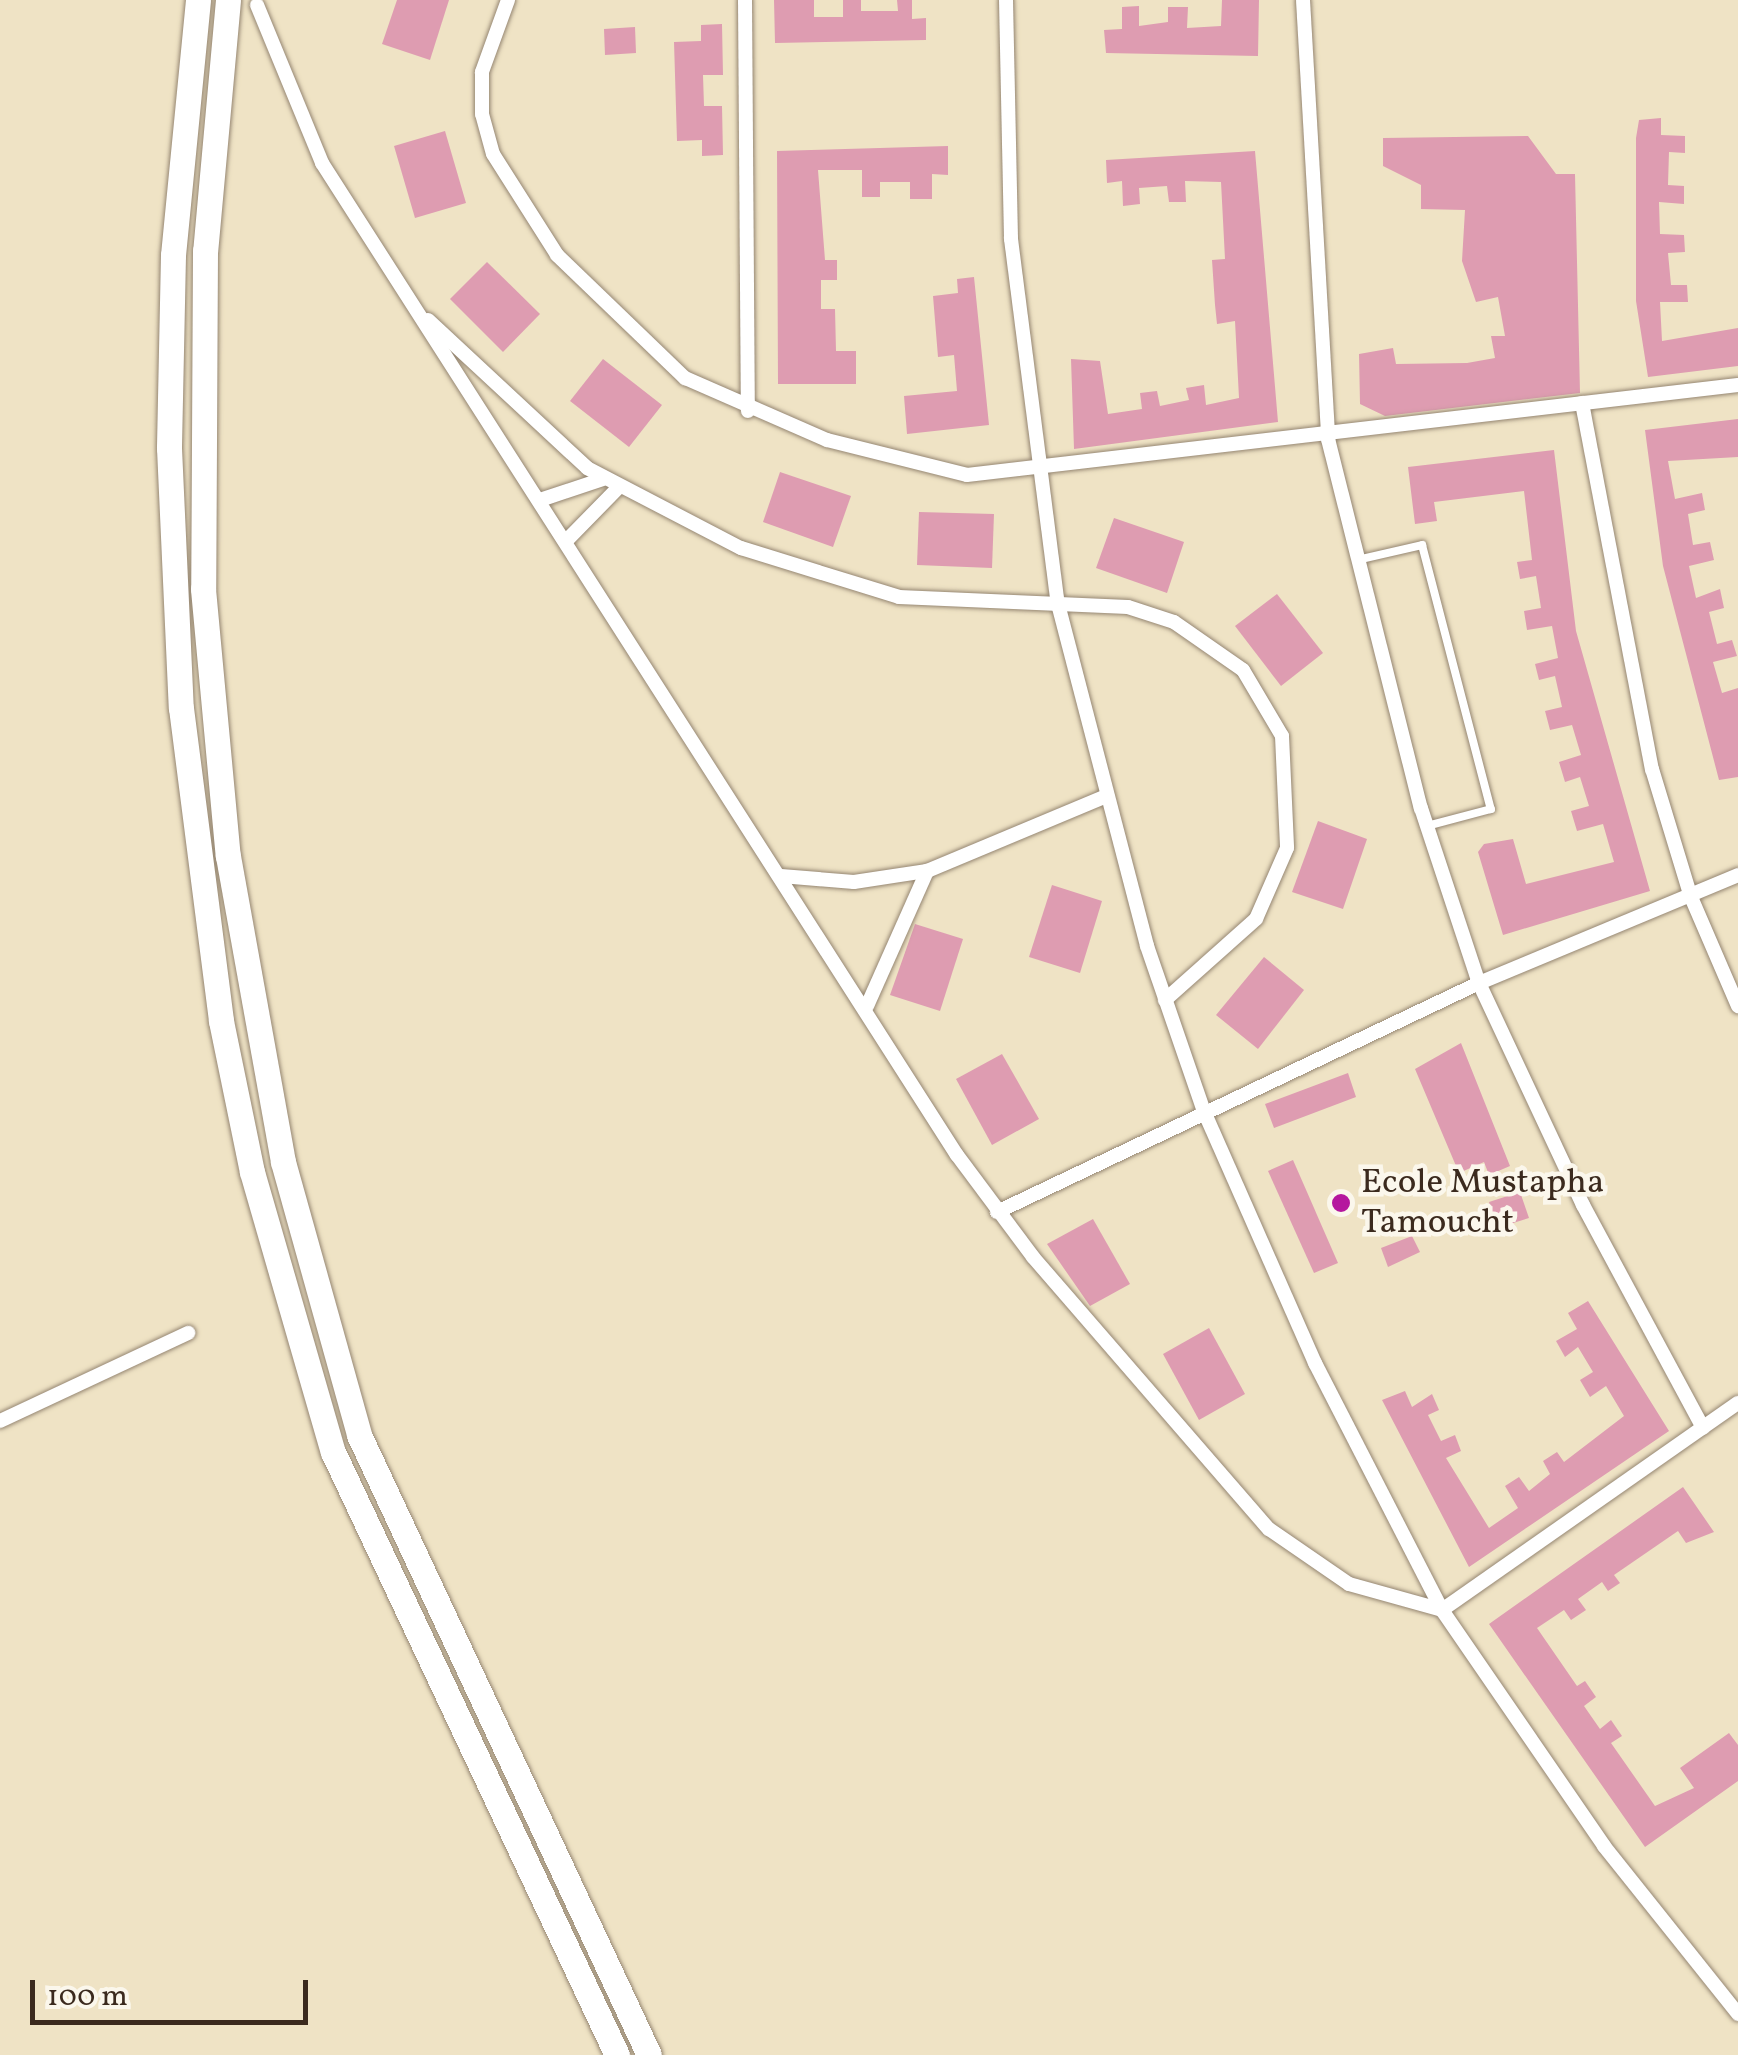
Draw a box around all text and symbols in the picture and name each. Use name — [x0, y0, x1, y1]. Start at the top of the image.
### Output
place label: Ecole Mustapha Tamoucht — [1361, 1162, 1604, 1244]
marker: Ecole Mustapha Tamoucht — [1330, 1192, 1352, 1214]
scale bar — [35, 1960, 312, 2022]
text: 100 m — [47, 1976, 128, 2018]

